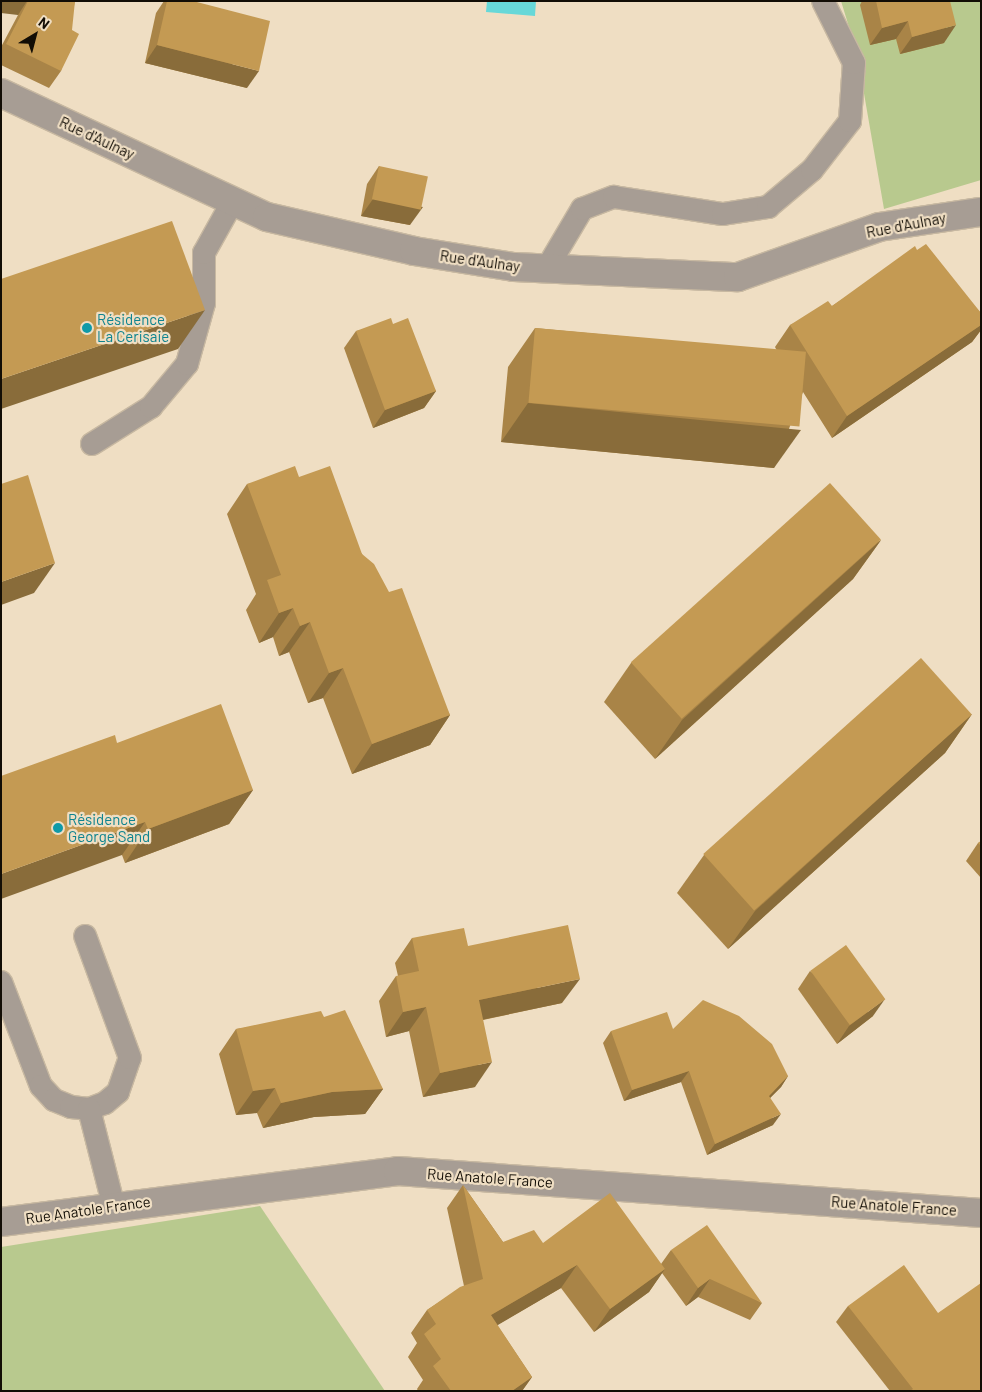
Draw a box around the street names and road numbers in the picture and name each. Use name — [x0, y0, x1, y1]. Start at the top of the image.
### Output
street label: Rue d'Aulnay — [57, 113, 137, 163]
street label: Rue d'Aulnay — [865, 208, 947, 242]
street label: Rue d'Aulnay — [439, 246, 521, 276]
street label: Rue Anatole France — [427, 1165, 553, 1191]
street label: Rue Anatole France — [24, 1192, 152, 1228]
street label: Rue Anatole France — [831, 1193, 957, 1219]

